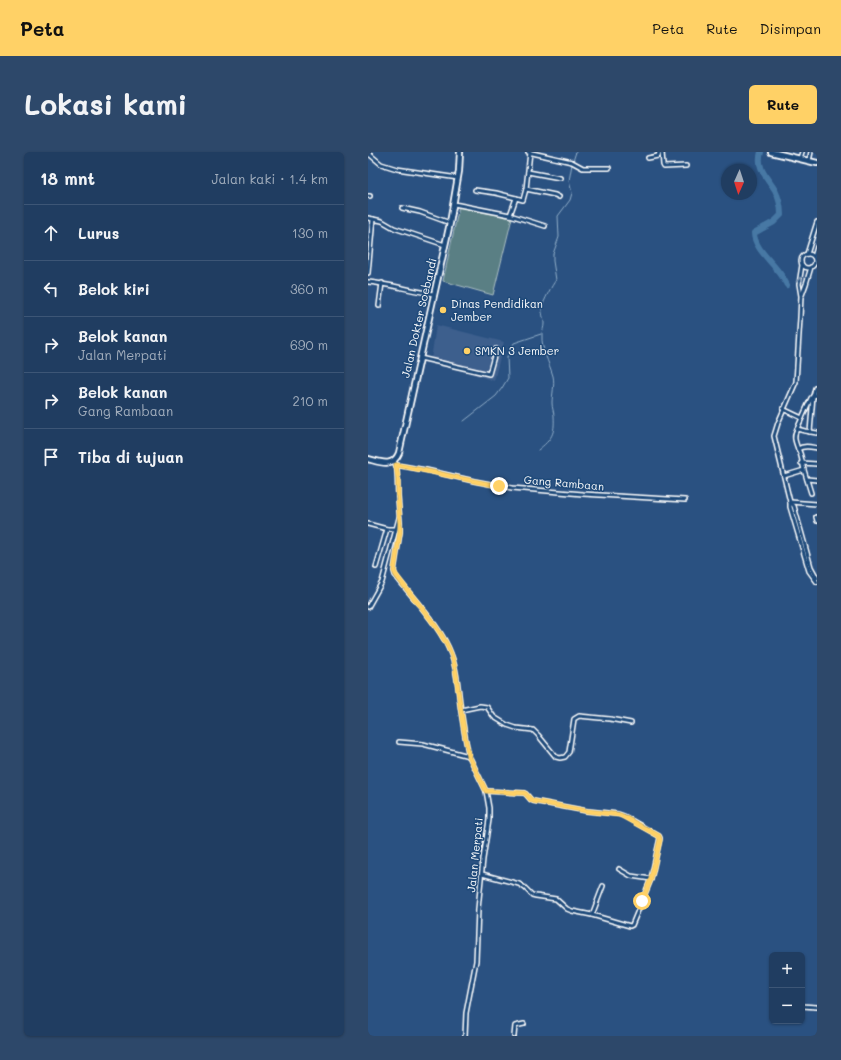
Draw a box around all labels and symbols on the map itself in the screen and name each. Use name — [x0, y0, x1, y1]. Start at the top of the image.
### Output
north arrow — [721, 164, 757, 200]
street label: Jalan Dokter Soebandi — [397, 256, 440, 379]
one-way arrow — [796, 277, 805, 284]
place label: Dinas Pendidikan Jember — [451, 296, 543, 324]
marker: Dinas Pendidikan Jember — [438, 305, 448, 315]
place label: SMKN 3 Jember — [475, 343, 559, 358]
marker: SMKN 3 Jember — [462, 346, 472, 356]
street label: Gang Rambaan — [523, 472, 605, 493]
route end — [490, 477, 508, 495]
street label: Jalan Merpati — [463, 817, 486, 893]
route start — [633, 892, 651, 910]

